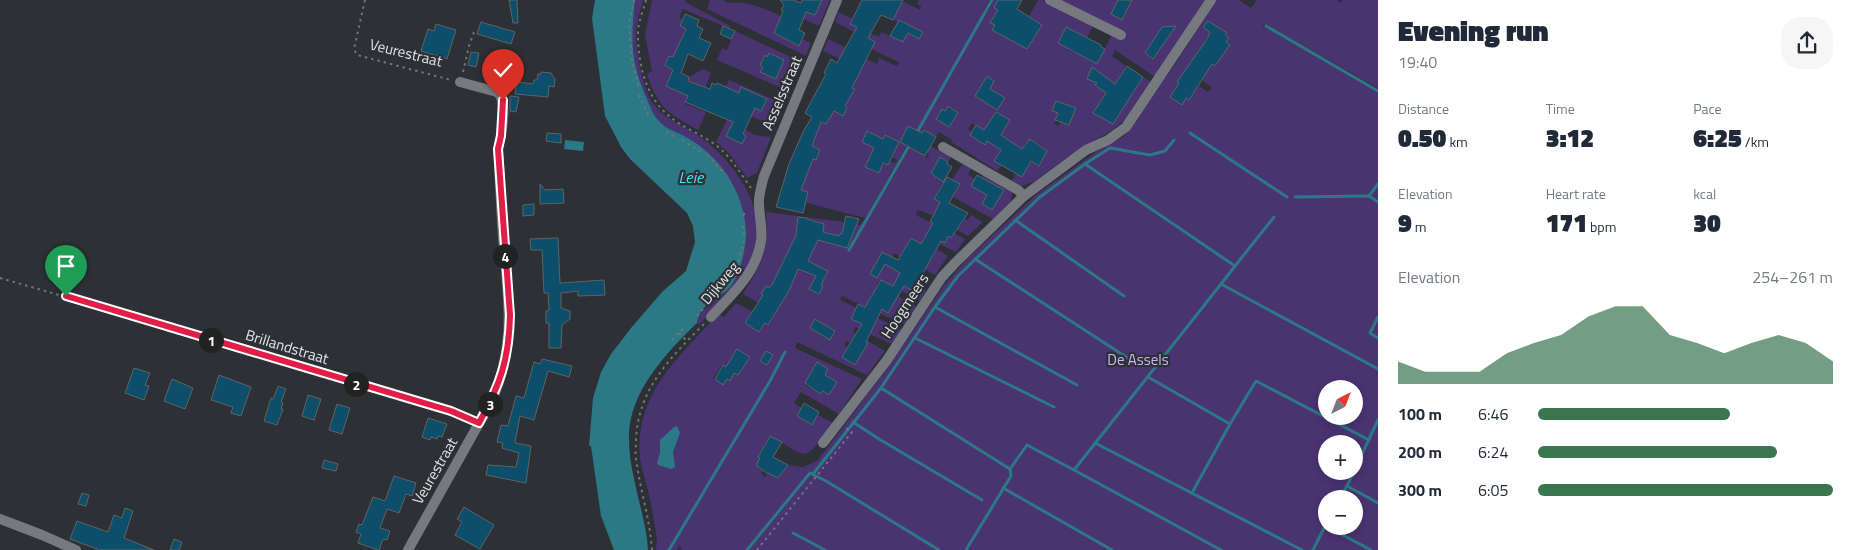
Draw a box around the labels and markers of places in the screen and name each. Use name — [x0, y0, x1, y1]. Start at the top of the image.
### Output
pin — [482, 49, 524, 100]
pin: 4 — [492, 244, 518, 268]
pin — [45, 245, 87, 296]
pin: 1 — [198, 328, 224, 352]
pin: 2 — [344, 372, 368, 396]
pin: 3 — [478, 392, 502, 416]

